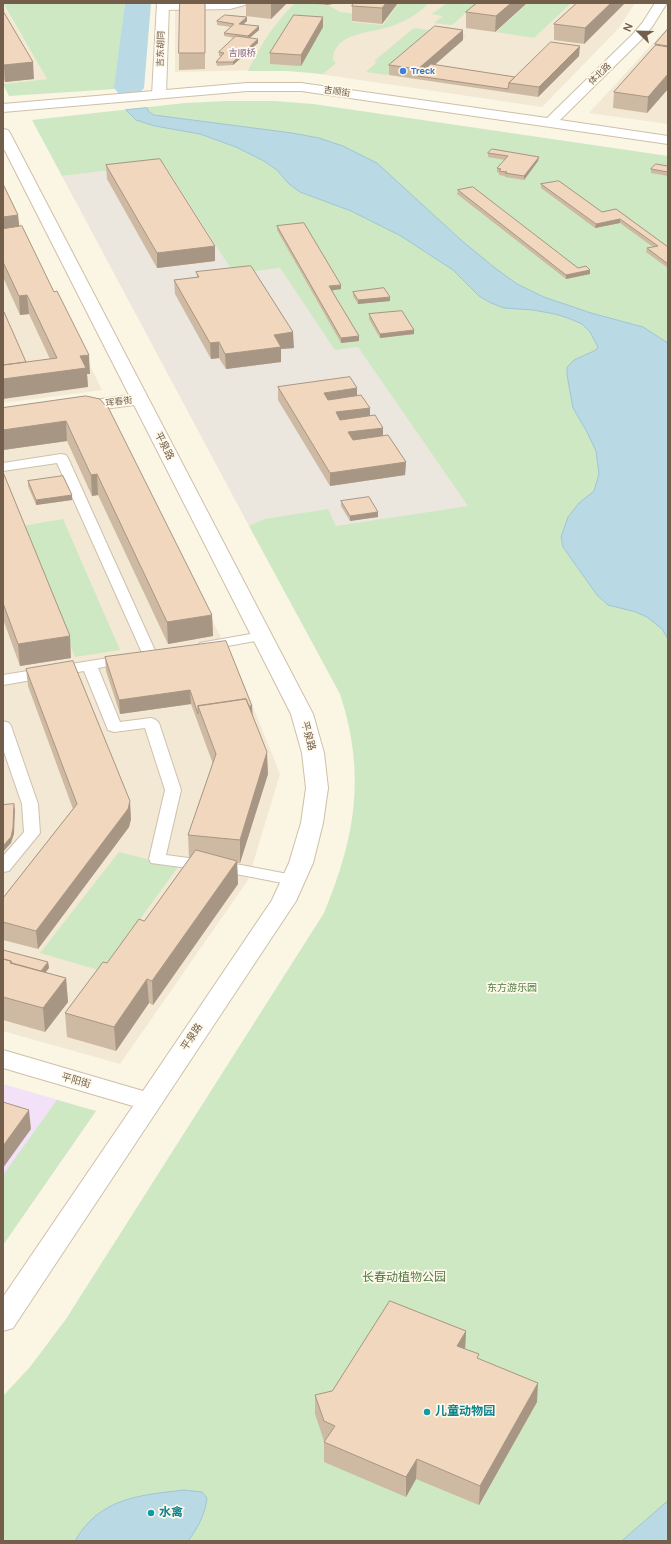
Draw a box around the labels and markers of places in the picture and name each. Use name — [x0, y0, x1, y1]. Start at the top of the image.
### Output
marker: Treck — [398, 66, 408, 76]
place label: Treck — [411, 66, 435, 76]
place label: 儿童动物园 — [435, 1405, 495, 1419]
marker: 儿童动物园 — [422, 1407, 432, 1417]
place label: 水禽 — [159, 1506, 183, 1520]
marker: 水禽 — [146, 1508, 156, 1518]

